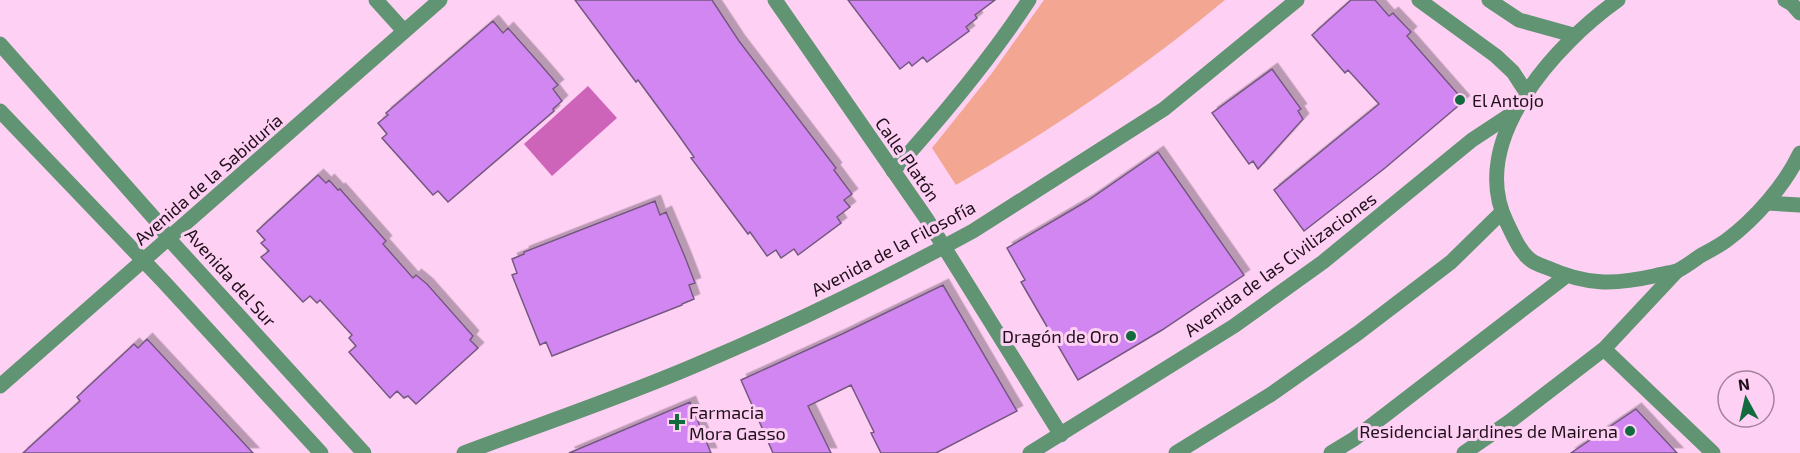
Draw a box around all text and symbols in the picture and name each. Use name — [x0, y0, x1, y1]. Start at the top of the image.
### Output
place label: El Antojo — [1472, 89, 1544, 111]
marker: El Antojo — [1453, 93, 1467, 107]
street label: Avenida de la Sabiduría — [129, 109, 287, 249]
street label: Calle Platón — [871, 113, 945, 205]
street label: Avenida de las Civilizaciones — [1180, 187, 1380, 341]
street label: Avenida de la Filosofía — [807, 195, 979, 301]
street label: Avenida del Sur — [181, 223, 281, 331]
place label: Dragón de Oro — [1002, 325, 1119, 347]
marker: Dragón de Oro — [1124, 329, 1138, 343]
north arrow — [1716, 369, 1776, 429]
text: N — [1737, 373, 1751, 394]
place label: Farmacia Mora Gasso — [689, 401, 786, 444]
marker: Farmacia Mora Gasso — [670, 415, 684, 429]
place label: Residencial Jardines de Mairena — [1359, 420, 1618, 442]
marker: Residencial Jardines de Mairena — [1623, 424, 1637, 438]

